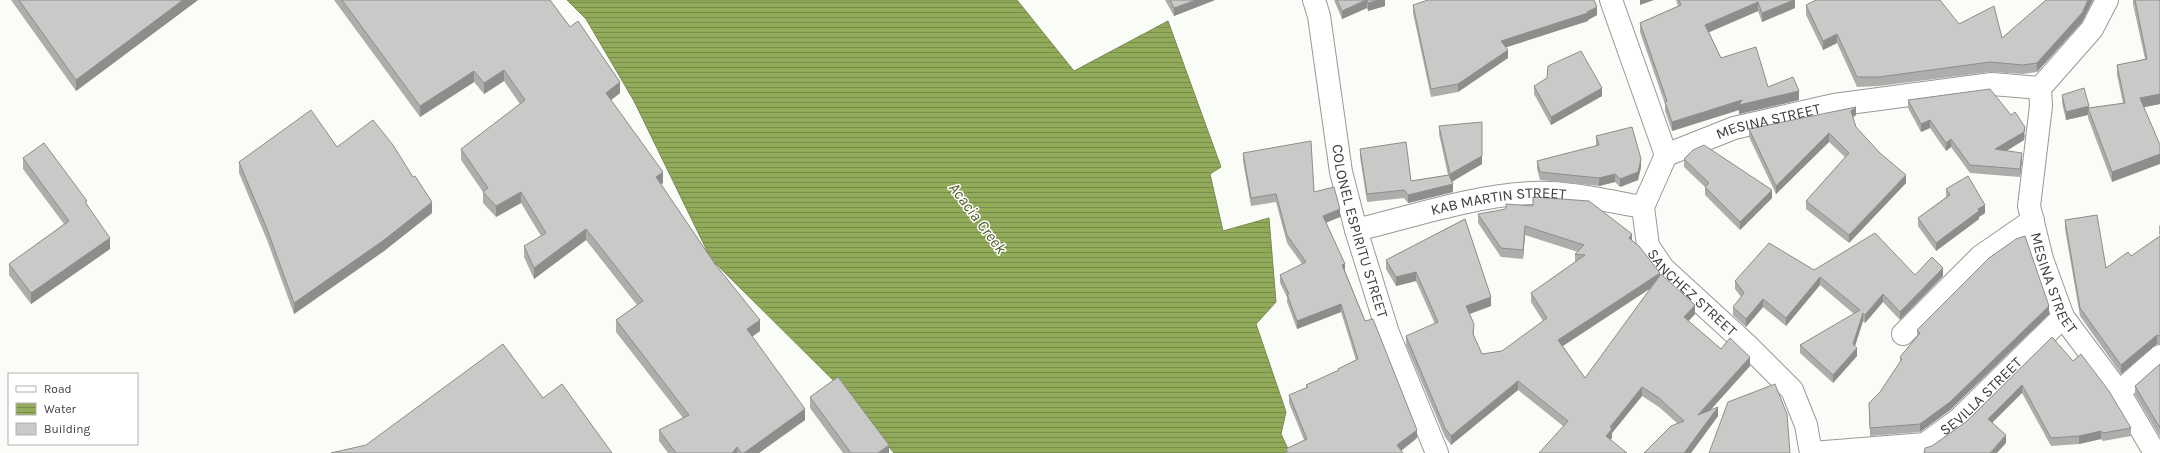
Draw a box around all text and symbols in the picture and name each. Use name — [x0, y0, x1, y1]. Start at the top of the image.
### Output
street label: MESINA STREET — [1713, 99, 1823, 143]
street label: COLONEL ESPIRITU STREET — [1328, 143, 1392, 320]
water label: Acacia Creek — [945, 179, 1011, 258]
street label: KAB MARTIN STREET — [1429, 184, 1568, 219]
street label: MESINA STREET — [2027, 230, 2081, 337]
street label: SANCHEZ STREET — [1644, 245, 1741, 340]
street label: SEVILLA STREET — [1936, 353, 2026, 439]
legend — [8, 373, 138, 445]
text: Road — [44, 382, 72, 396]
text: Water — [44, 402, 77, 416]
text: Building — [44, 422, 91, 436]

